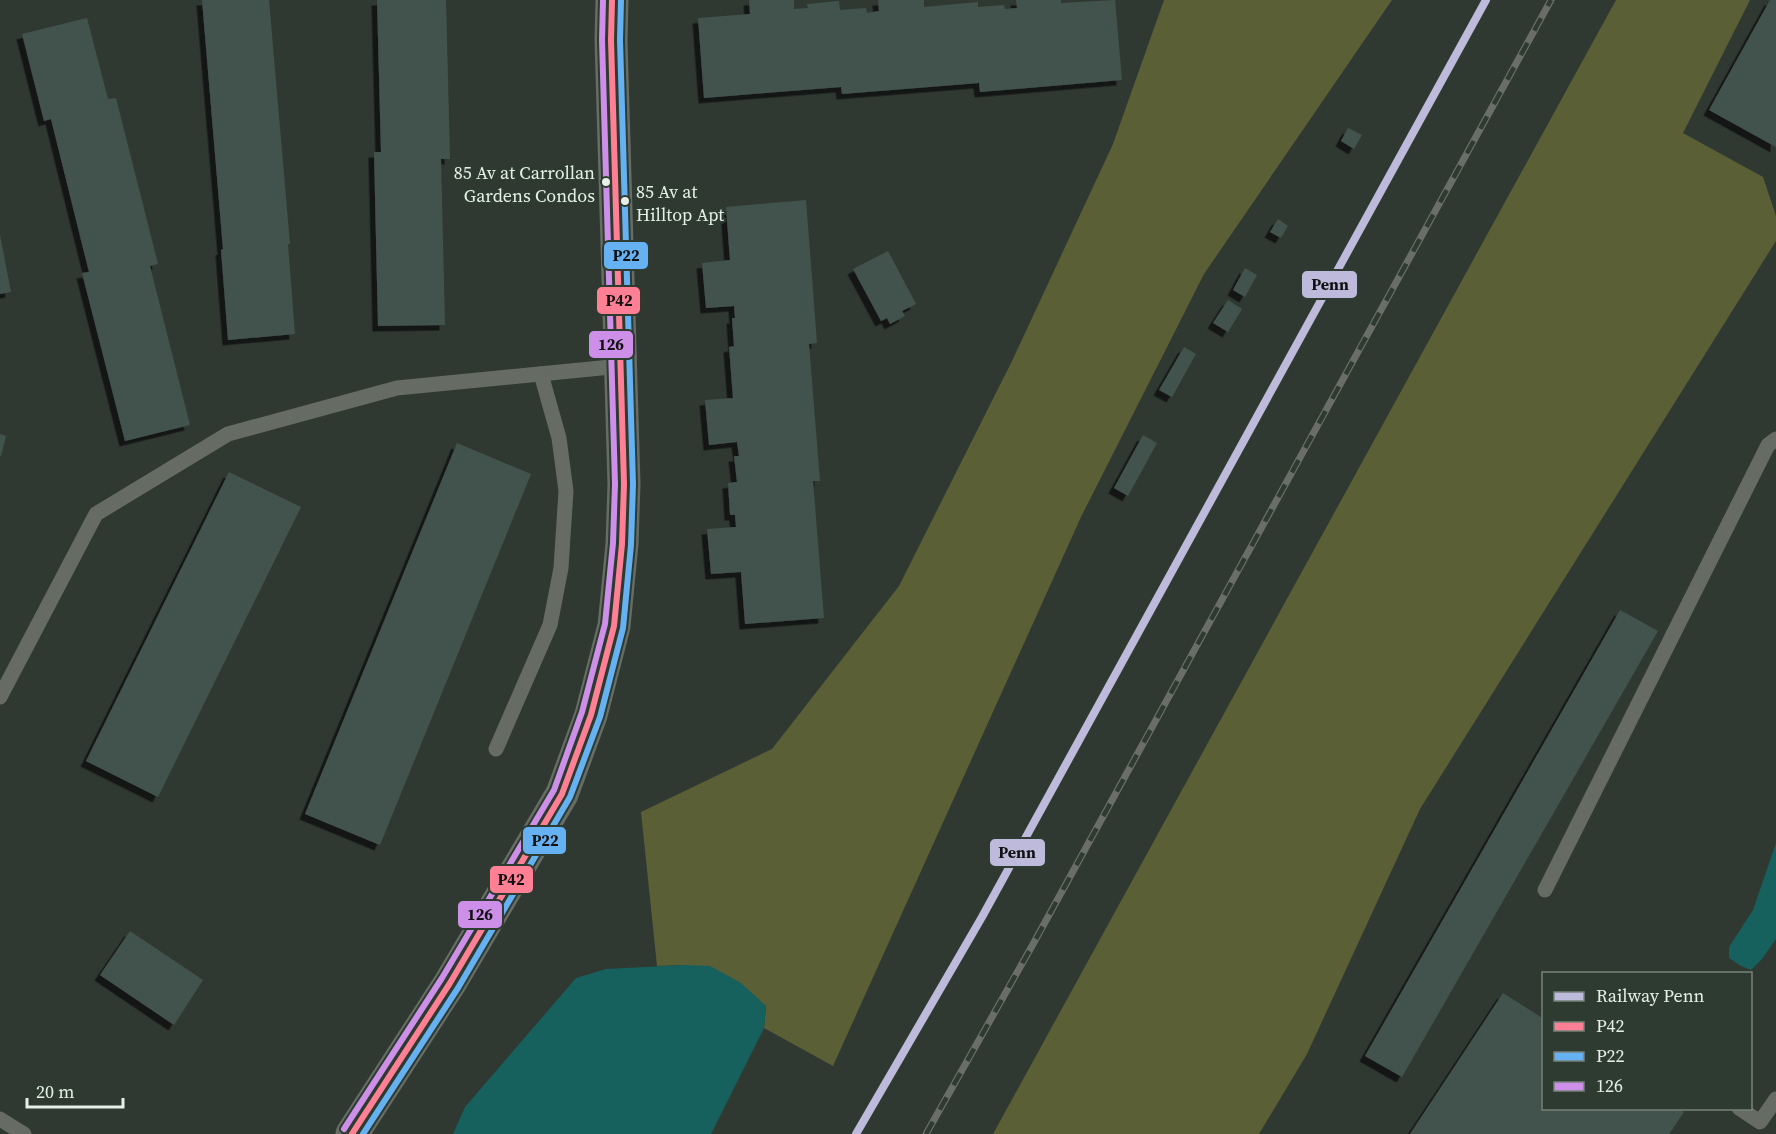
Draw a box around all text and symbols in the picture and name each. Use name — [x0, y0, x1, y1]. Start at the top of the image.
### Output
place label: 85 Av at Carrollan Gardens Condos — [454, 160, 595, 208]
marker: 85 Av at Carrollan Gardens Condos — [600, 176, 612, 188]
place label: 85 Av at Hilltop Apt — [636, 179, 724, 227]
marker: 85 Av at Hilltop Apt — [619, 195, 631, 207]
line badge: P22 — [603, 241, 649, 270]
text: P22 — [612, 244, 640, 266]
line badge: Penn — [1301, 270, 1358, 299]
text: Penn — [1311, 273, 1349, 295]
line badge: P42 — [596, 286, 641, 315]
text: P42 — [605, 289, 633, 311]
line badge: 126 — [588, 330, 634, 359]
text: 126 — [598, 333, 624, 355]
line badge: P22 — [522, 826, 567, 855]
text: P22 — [531, 829, 559, 851]
line badge: Penn — [989, 838, 1046, 867]
text: Penn — [998, 841, 1036, 863]
line badge: P42 — [489, 865, 534, 894]
text: P42 — [497, 868, 525, 890]
line badge: 126 — [457, 900, 503, 929]
text: 126 — [467, 903, 493, 925]
legend — [1542, 972, 1752, 1110]
text: Railway Penn — [1596, 983, 1705, 1008]
text: P42 — [1596, 1013, 1625, 1038]
text: P22 — [1596, 1043, 1625, 1068]
scale bar — [27, 1071, 123, 1109]
text: 126 — [1596, 1073, 1623, 1098]
text: 20 m — [36, 1079, 74, 1104]

